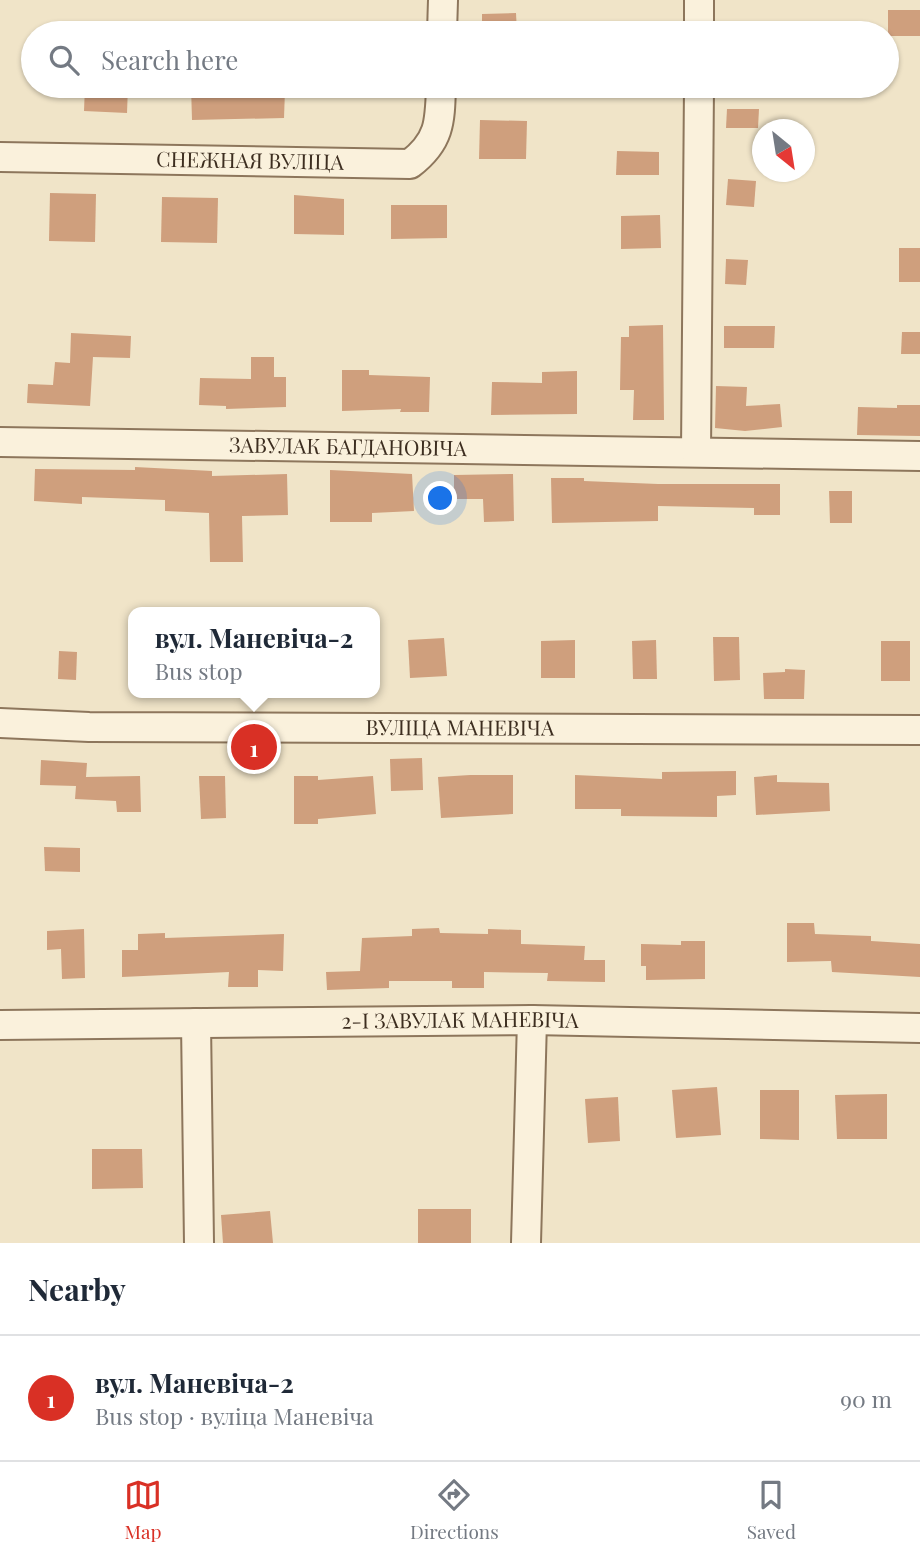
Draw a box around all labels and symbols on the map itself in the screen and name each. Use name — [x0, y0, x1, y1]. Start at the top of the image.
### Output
north arrow — [752, 119, 815, 182]
street label: СНЕЖНАЯ ВУЛІЦА — [156, 144, 345, 175]
street label: ЗАВУЛАК БАГДАНОВІЧА — [229, 429, 468, 461]
your location — [423, 481, 457, 515]
street label: ВУЛІЦА МАНЕВІЧА — [366, 712, 555, 741]
pin: 1 — [231, 721, 277, 773]
street label: 2-І ЗАВУЛАК МАНЕВІЧА — [341, 1004, 580, 1034]

